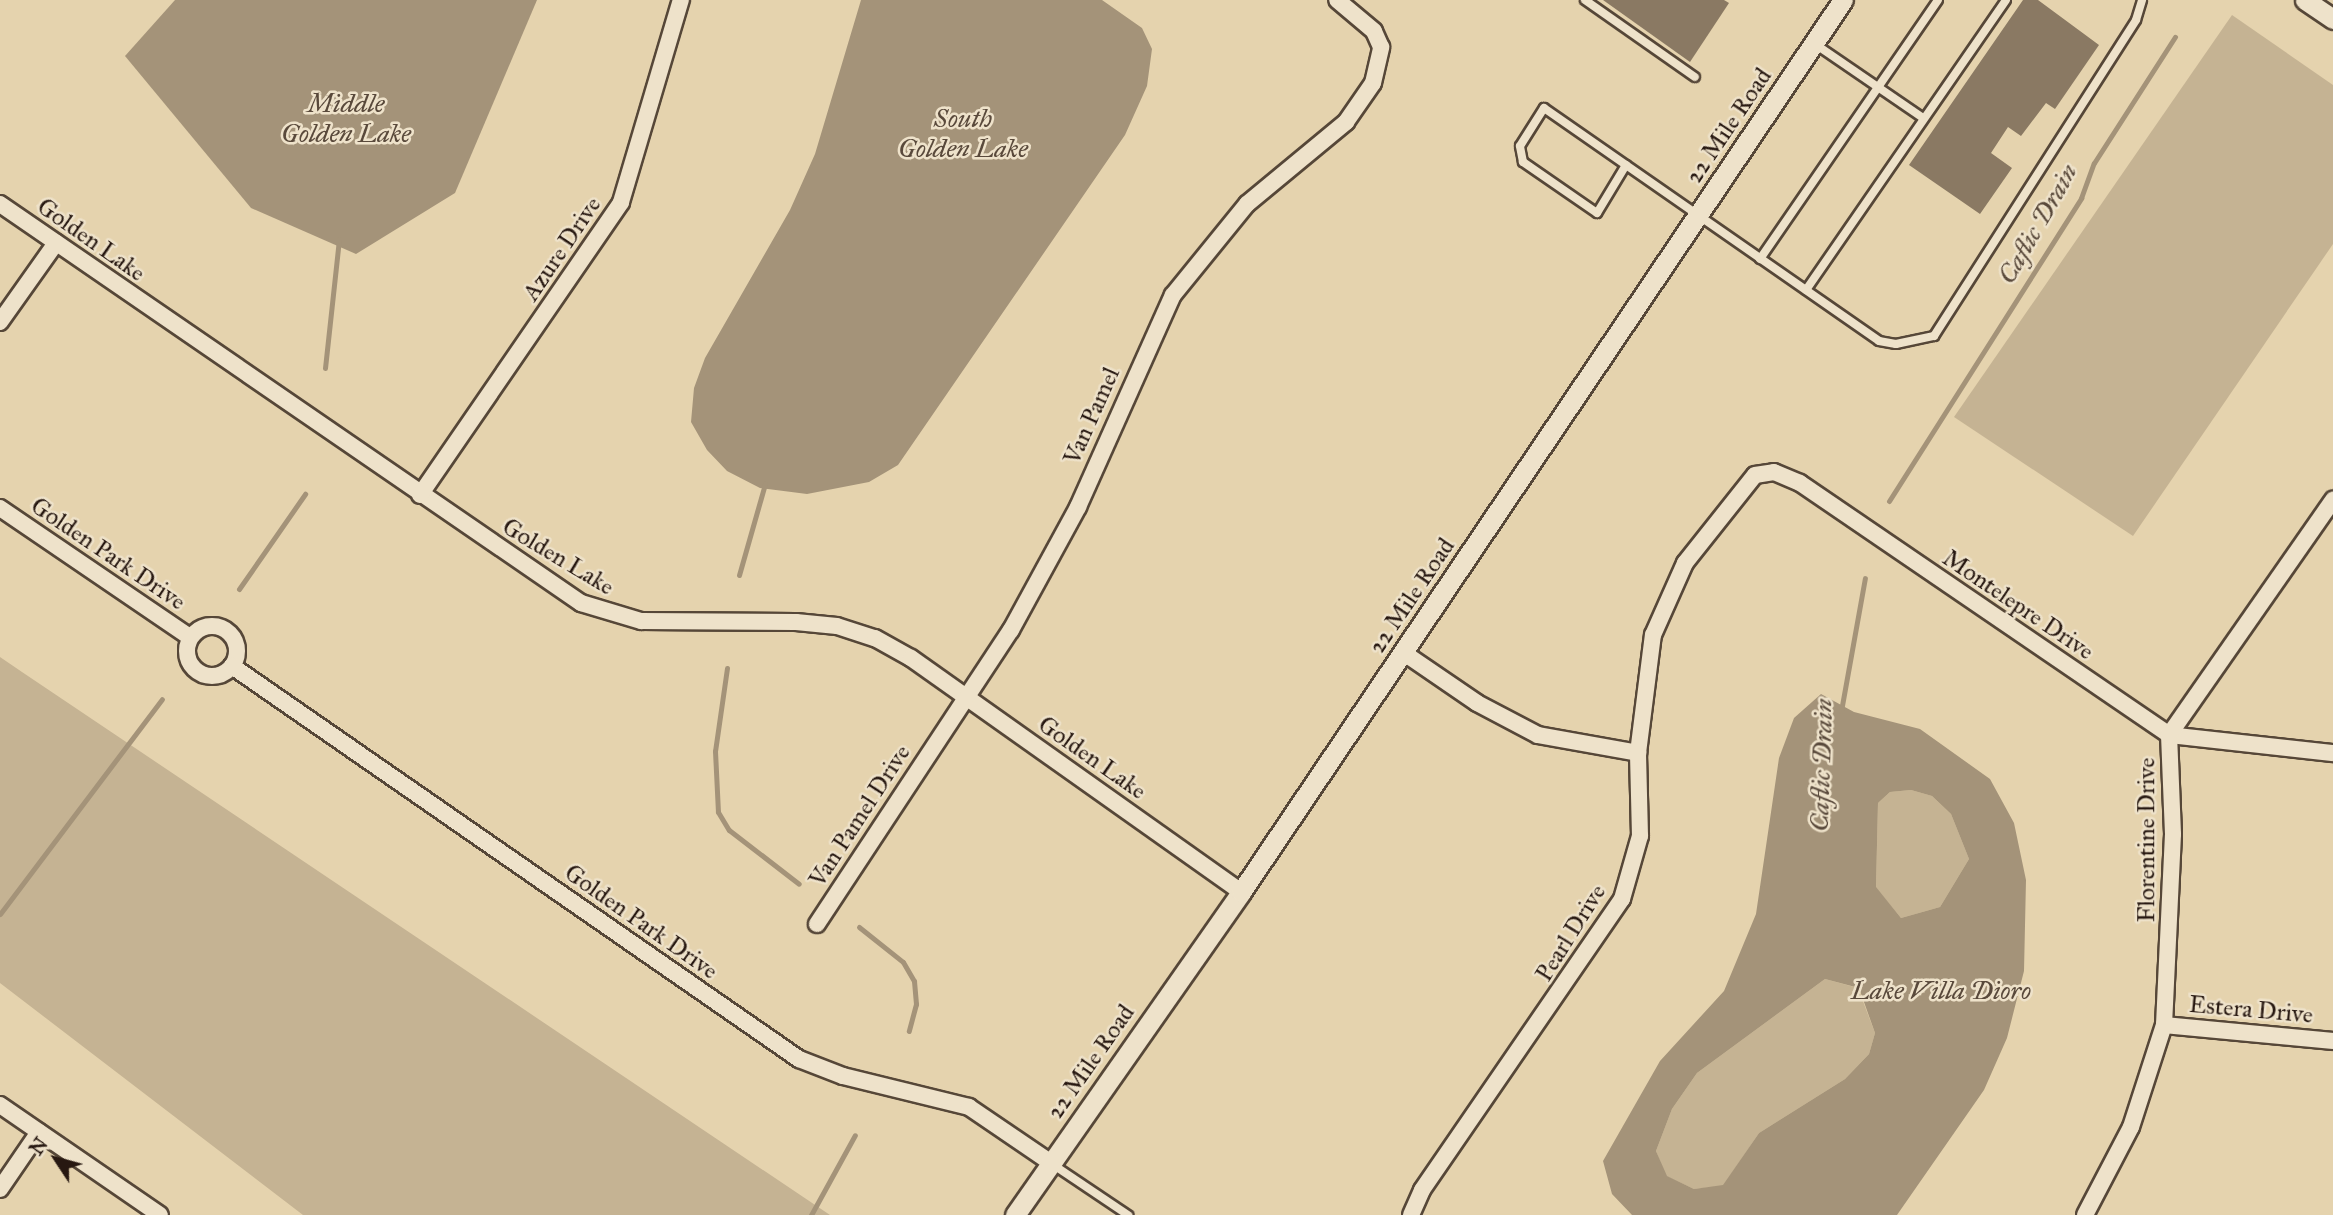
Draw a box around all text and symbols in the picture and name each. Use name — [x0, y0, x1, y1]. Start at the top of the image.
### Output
street label: 22 Mile Road — [1680, 63, 1778, 189]
water label: Middle Golden Lake — [281, 88, 411, 150]
water label: South Golden Lake — [898, 103, 1028, 164]
water label: Caflic Drain — [1991, 159, 2085, 289]
street label: Azure Drive — [517, 191, 607, 307]
street label: Golden Lake — [31, 192, 151, 288]
street label: Van Pamel — [1058, 363, 1126, 469]
street label: Golden Park Drive — [25, 492, 191, 616]
street label: Golden Lake — [497, 512, 619, 602]
street label: 22 Mile Road — [1363, 533, 1461, 659]
street label: Montelepre Drive — [1937, 544, 2099, 666]
water label: Caflic Drain — [1804, 698, 1840, 832]
street label: Golden Lake — [1032, 710, 1152, 806]
street label: Van Pamel Drive — [803, 739, 917, 893]
street label: Florentine Drive — [2133, 758, 2161, 922]
street label: Golden Park Drive — [559, 858, 723, 986]
street label: Pearl Drive — [1530, 879, 1612, 987]
water label: Lake Villa Dioro — [1851, 975, 2031, 1007]
street label: Estera Drive — [2188, 990, 2314, 1030]
street label: 22 Mile Road — [1041, 999, 1141, 1125]
north arrow — [21, 1124, 91, 1194]
text: N — [25, 1133, 53, 1160]

